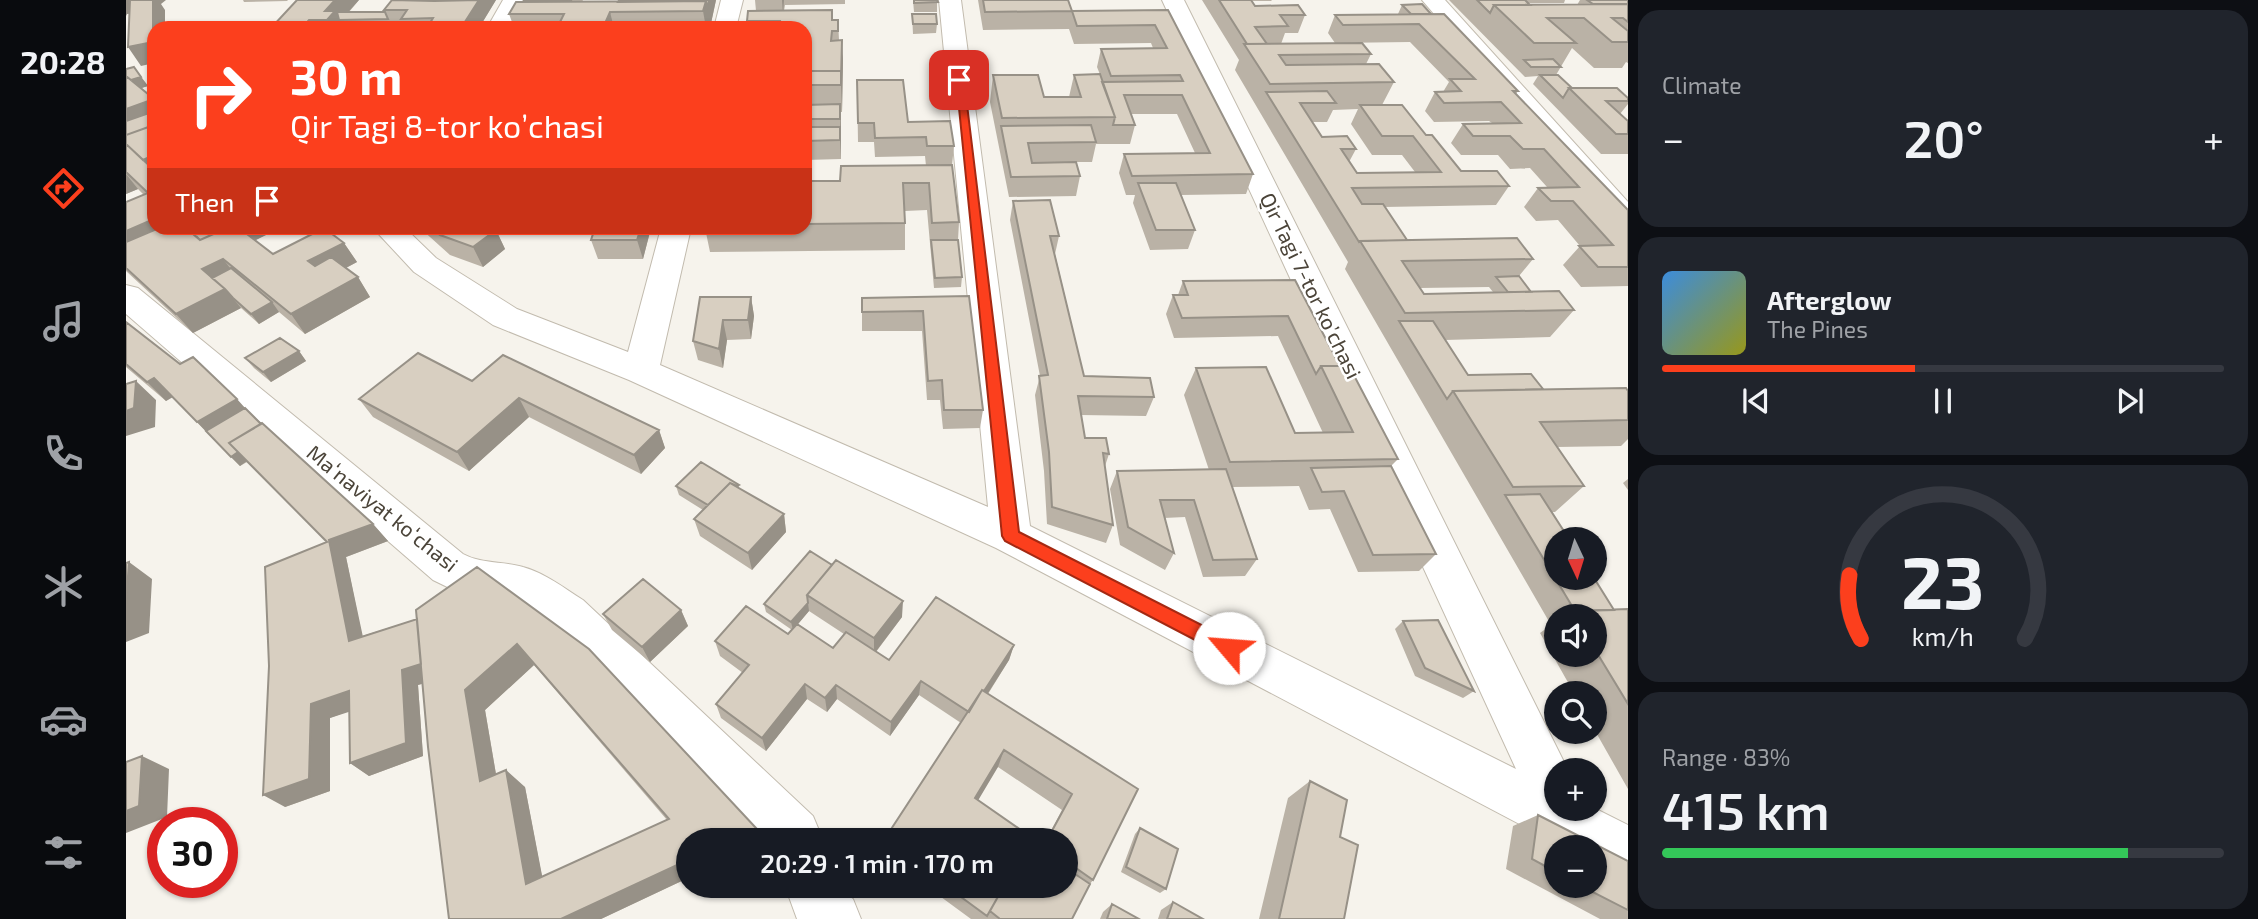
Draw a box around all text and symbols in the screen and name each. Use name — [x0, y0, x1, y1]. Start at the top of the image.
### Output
text: 20:28 — [20, 42, 106, 80]
text: 30 m — [290, 46, 402, 105]
icon: right — [175, 49, 266, 140]
pin — [929, 50, 989, 110]
icon: arrive — [940, 61, 978, 99]
text: Climate — [1662, 71, 1742, 99]
text: Qir Tagi 8-tor koʼchasi — [290, 106, 604, 144]
text: 20° — [1903, 106, 1984, 168]
text: − — [1662, 115, 1684, 161]
text: + — [2203, 115, 2224, 161]
icon: directions — [39, 164, 88, 213]
icon: arrive — [248, 182, 286, 220]
text: Then — [175, 186, 234, 217]
street label: Qir Tagi 7-tor koʼchasi — [1255, 188, 1367, 383]
text: Afterglow — [1767, 284, 1892, 315]
icon: music — [39, 297, 88, 346]
text: The Pines — [1767, 315, 1868, 343]
icon: previous — [1737, 382, 1775, 420]
icon: pause — [1924, 382, 1962, 420]
icon: next — [2111, 382, 2149, 420]
icon: phone — [39, 429, 88, 478]
street label: Maʻnaviyat koʻchasi — [302, 439, 463, 576]
north arrow — [1544, 527, 1606, 590]
map controls — [1544, 527, 1607, 898]
text: 23 — [1901, 537, 1985, 625]
icon: climate — [39, 562, 88, 611]
button: sound — [1544, 604, 1607, 667]
position arrow — [1192, 611, 1266, 685]
text: km/h — [1912, 621, 1974, 651]
button: search — [1544, 681, 1607, 744]
icon: car — [39, 695, 88, 744]
text: Range · 83% — [1662, 743, 1790, 771]
button: + — [1544, 758, 1607, 821]
text: 415 km — [1662, 778, 1830, 840]
speed limit sign: 30 — [147, 807, 238, 898]
icon: filters — [39, 828, 88, 877]
button: − — [1544, 835, 1607, 898]
text: 20:29 · 1 min · 170 m — [760, 847, 994, 878]

